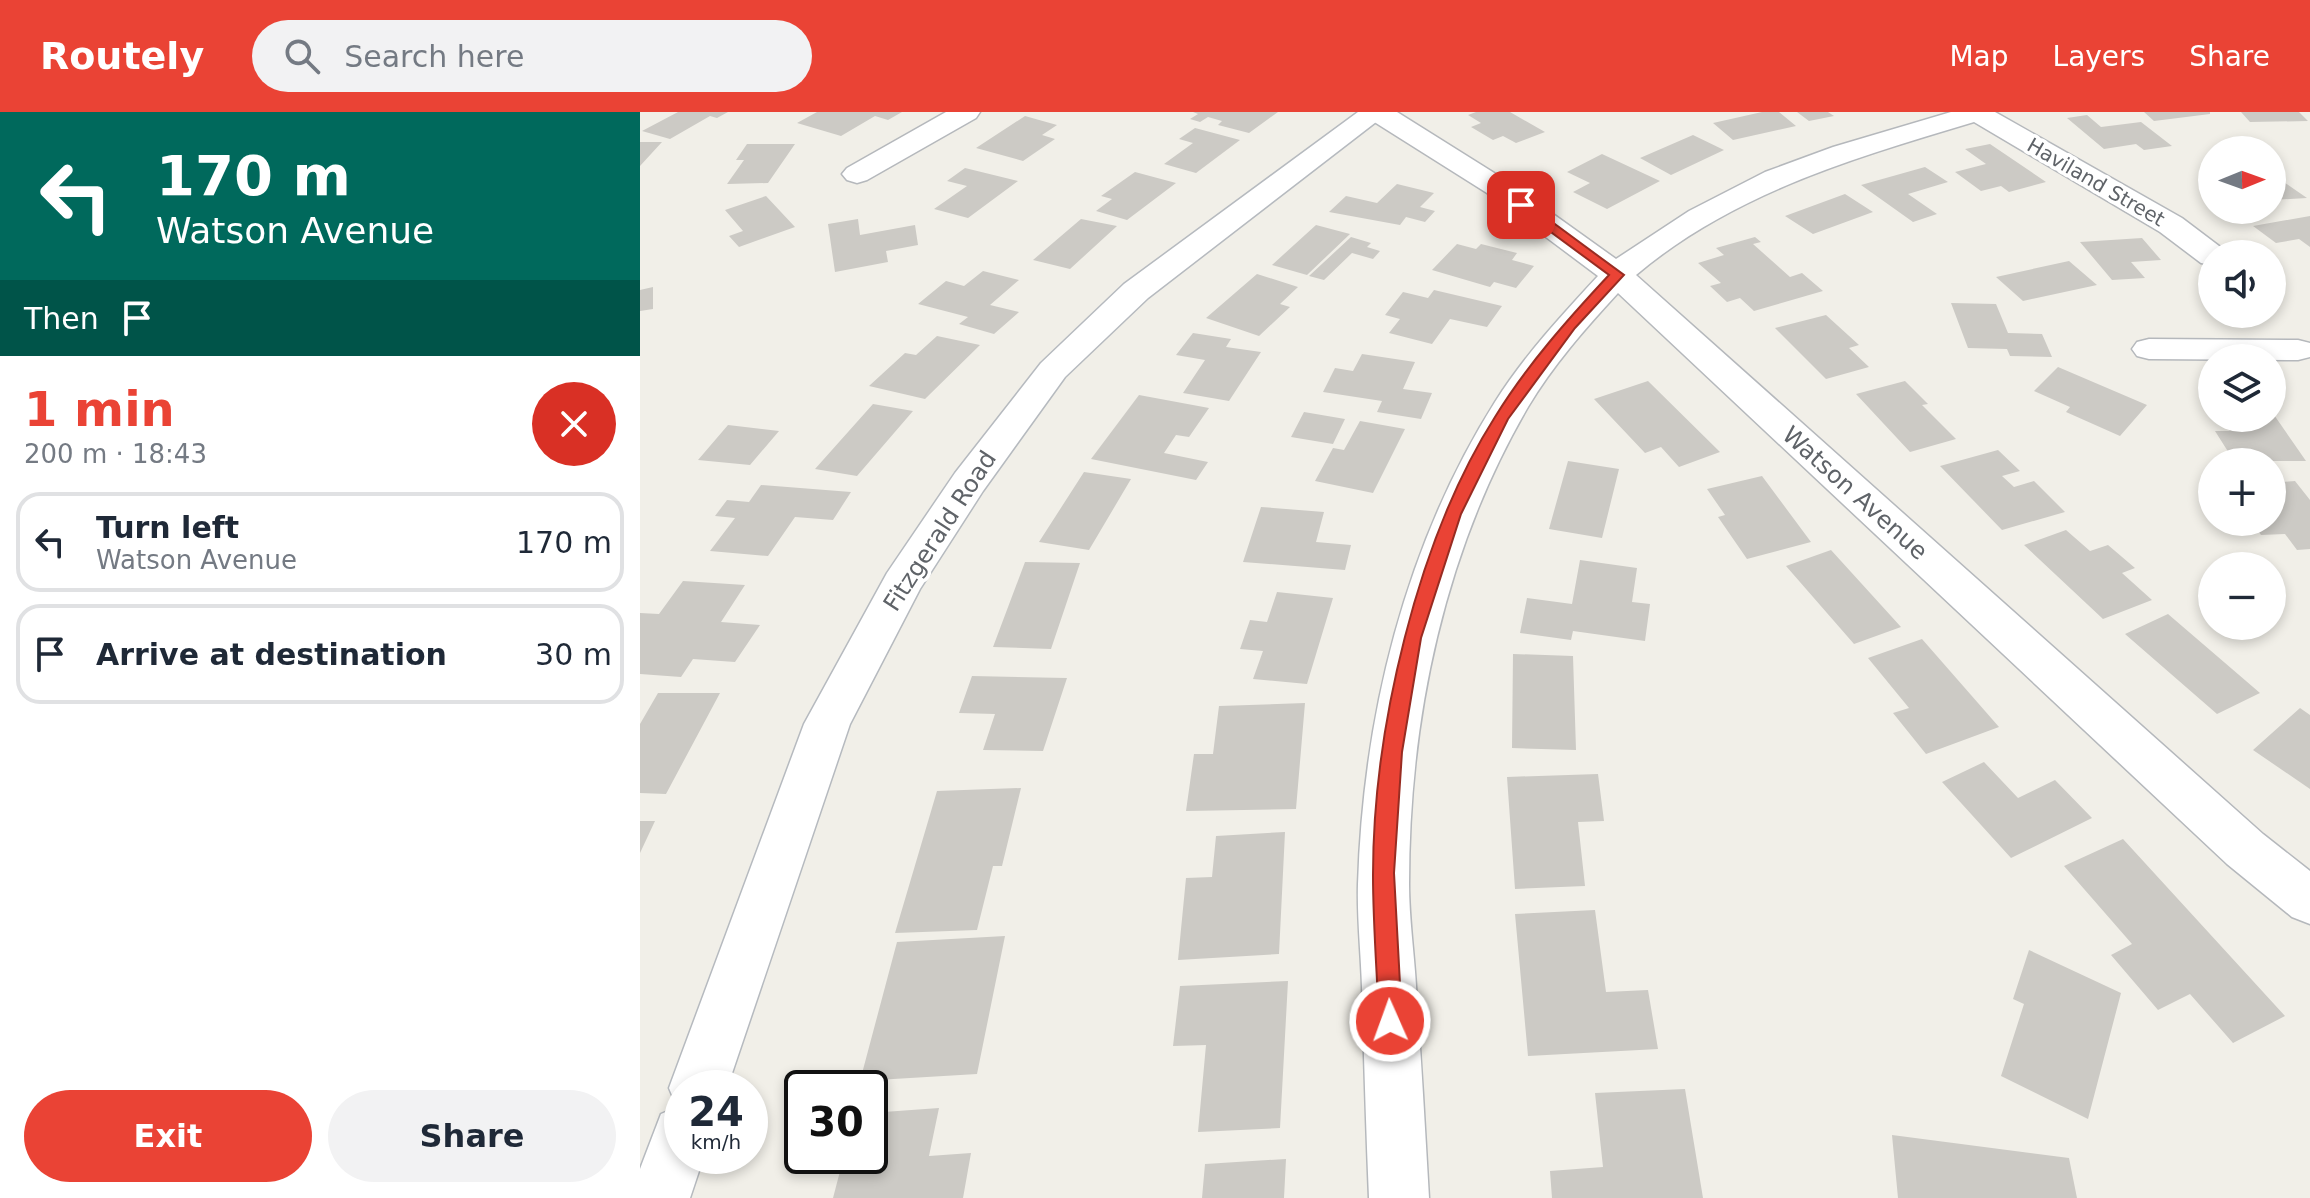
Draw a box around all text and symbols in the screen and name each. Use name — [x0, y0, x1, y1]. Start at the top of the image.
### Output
search box — [252, 20, 812, 92]
text: Routely — [40, 34, 204, 78]
icon: search — [280, 34, 324, 78]
text: Search here — [344, 39, 524, 74]
text: Map — [1949, 40, 2009, 73]
text: Layers — [2053, 40, 2145, 73]
text: Share — [2189, 40, 2270, 73]
street label: Haviland Street — [2023, 133, 2169, 231]
north arrow — [2198, 136, 2286, 224]
map controls — [2198, 136, 2286, 640]
text: 170 m — [156, 143, 351, 208]
icon: left — [24, 144, 128, 248]
pin — [1487, 171, 1555, 239]
icon: arrive — [1499, 183, 1543, 227]
text: Watson Avenue — [156, 210, 434, 251]
button: sound — [2198, 240, 2286, 328]
icon: arrive — [115, 296, 159, 340]
text: Then — [24, 301, 99, 336]
button: layers — [2198, 344, 2286, 432]
text: 1 min — [24, 381, 175, 437]
button: close — [532, 382, 616, 466]
street label: Watson Avenue — [1777, 421, 1933, 565]
text: 200 m · 18:43 — [24, 439, 207, 469]
street label: Fitzgerald Road — [878, 446, 1002, 616]
button: + — [2198, 448, 2286, 536]
text: Turn left — [96, 510, 239, 545]
icon: left — [28, 520, 72, 564]
text: 170 m — [516, 525, 612, 560]
text: Watson Avenue — [96, 545, 297, 575]
button: − — [2198, 552, 2286, 640]
icon: arrive — [28, 632, 72, 676]
text: Arrive at destination — [96, 637, 447, 672]
text: 30 m — [535, 637, 612, 672]
position arrow — [1348, 979, 1432, 1063]
speed limit sign: 30 — [784, 1070, 888, 1174]
text: 24 — [688, 1089, 744, 1135]
button: Exit — [24, 1090, 312, 1182]
button: Share — [328, 1090, 616, 1182]
text: km/h — [691, 1130, 741, 1154]

